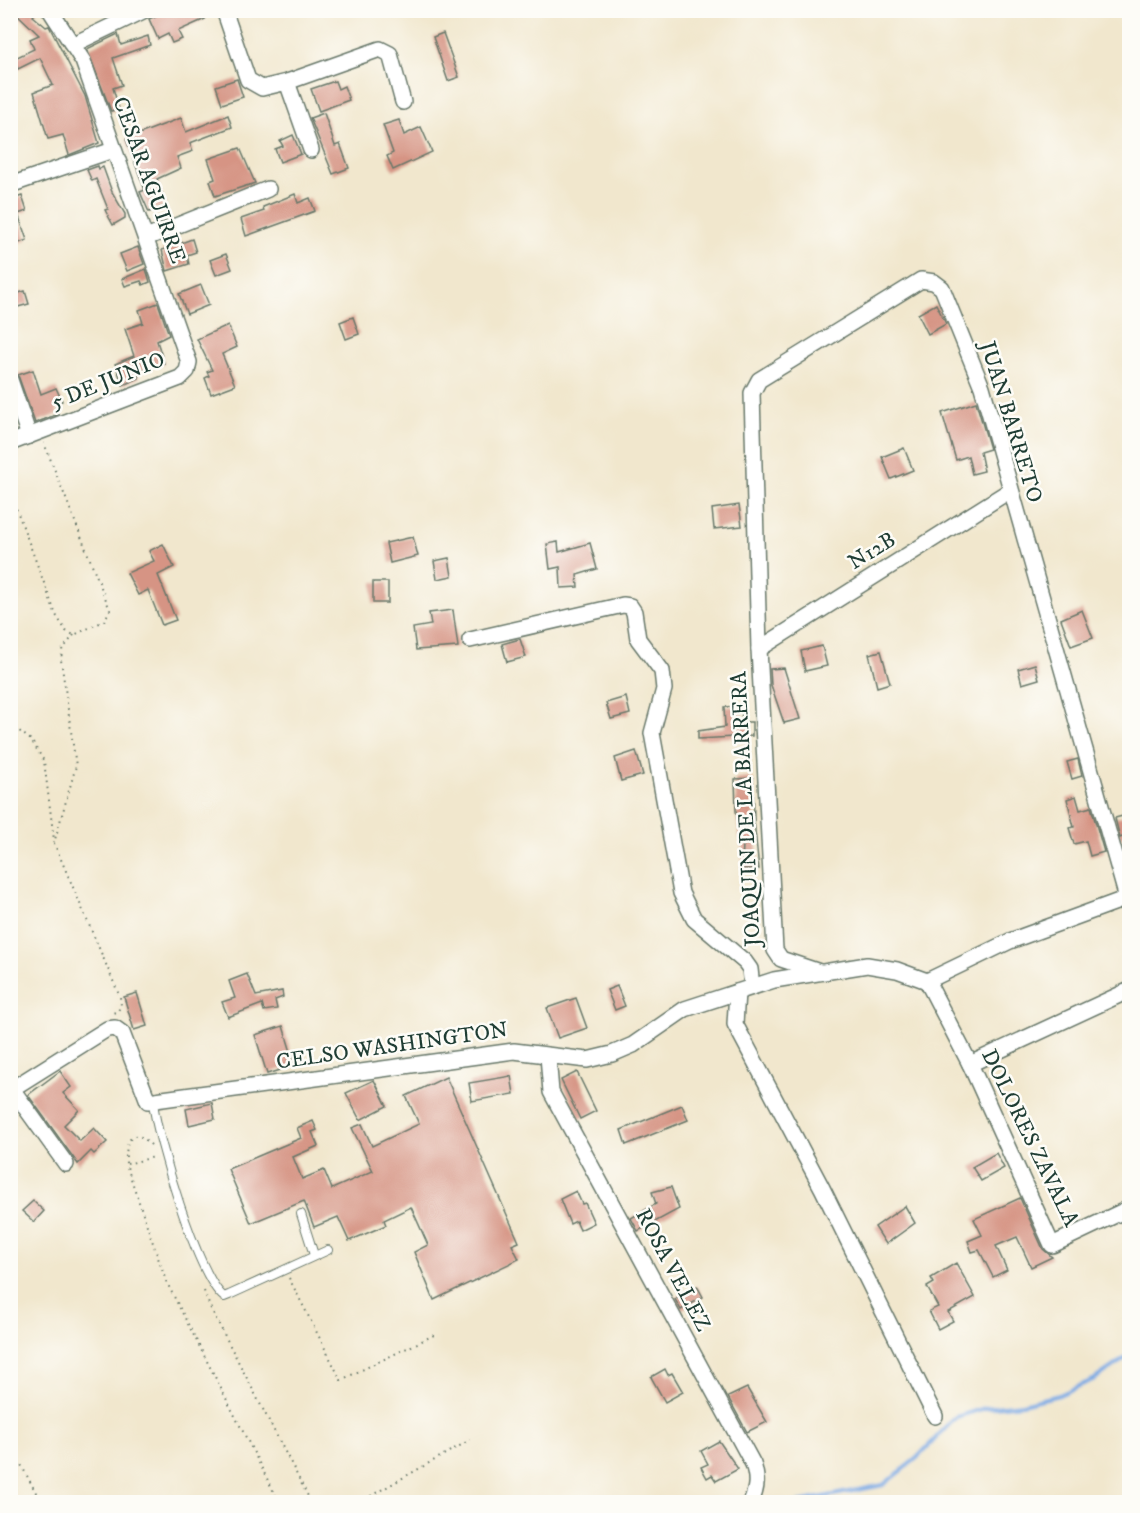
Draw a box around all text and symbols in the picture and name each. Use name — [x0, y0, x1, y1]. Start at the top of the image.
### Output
street label: CESAR AGUIRRE — [106, 93, 192, 267]
street label: JUAN BARRETO — [973, 336, 1048, 506]
street label: 5 DE JUNIO — [47, 346, 169, 416]
street label: N12B — [843, 526, 901, 576]
street label: JOAQUIN DE LA BARRERA — [725, 670, 767, 949]
street label: CELSO WASHINGTON — [274, 1016, 510, 1076]
street label: DOLORES ZAVALA — [975, 1045, 1085, 1232]
street label: ROSA VELEZ — [629, 1204, 717, 1336]

